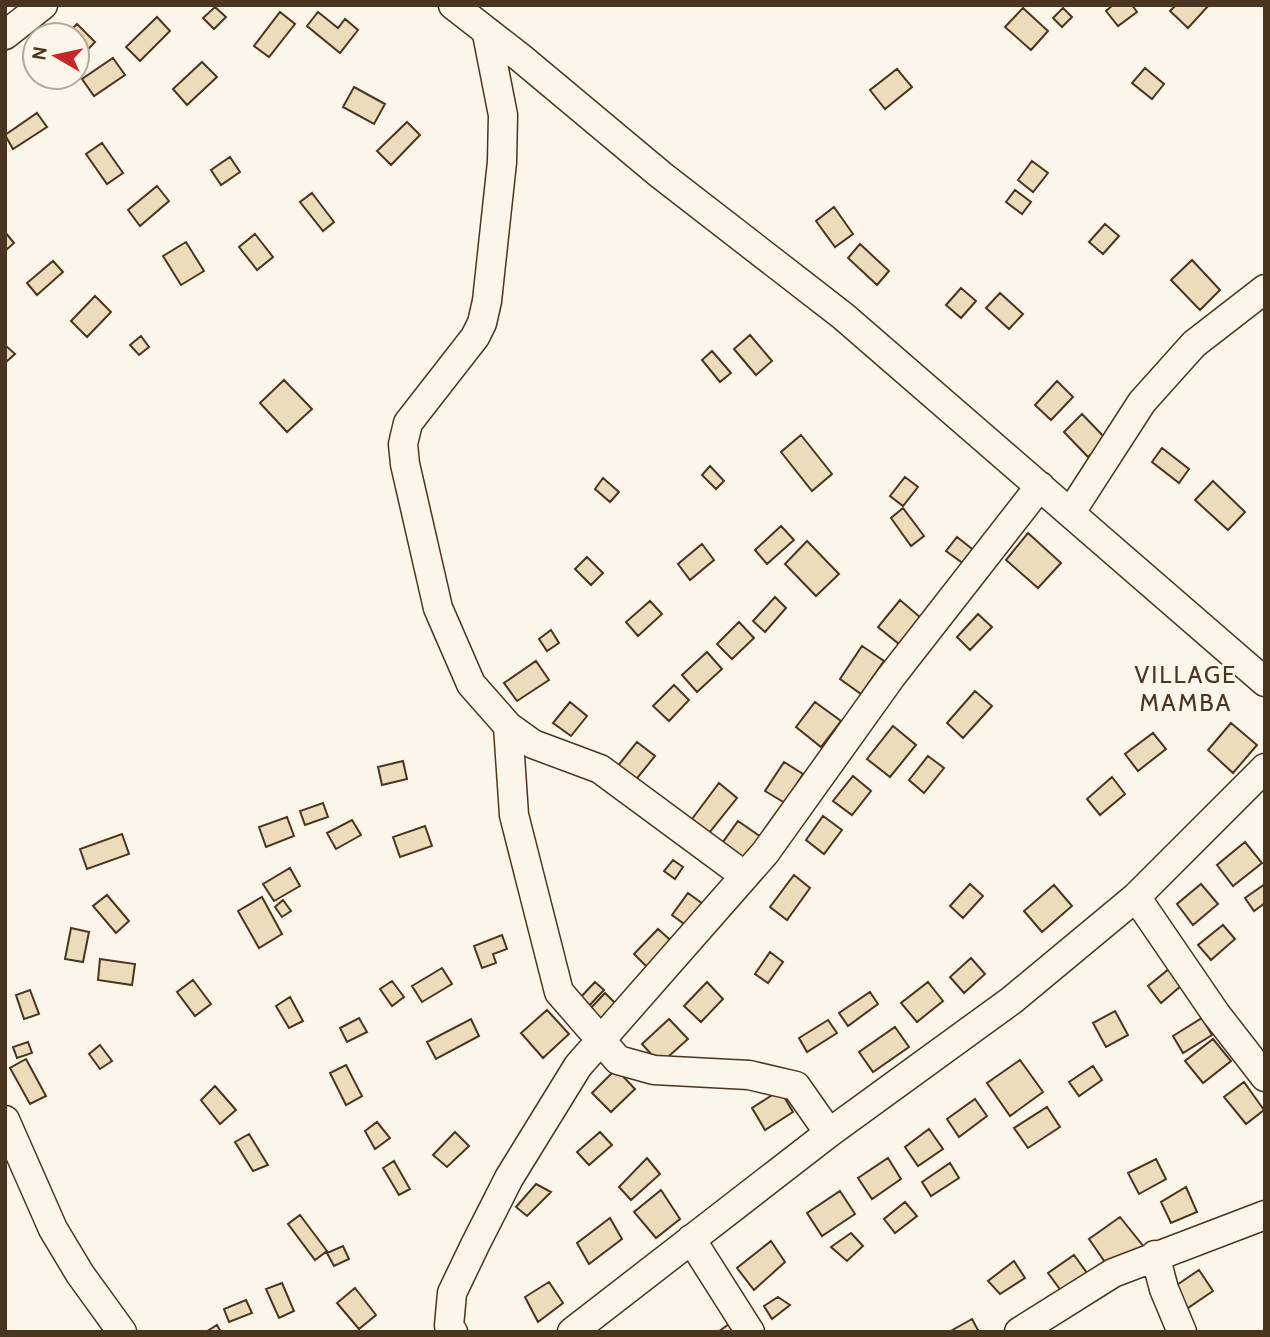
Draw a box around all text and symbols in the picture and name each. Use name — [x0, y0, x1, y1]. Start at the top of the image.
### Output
north arrow — [21, 21, 91, 91]
text: N — [27, 45, 52, 62]
district label: VILLAGE MAMBA — [1135, 660, 1237, 717]

